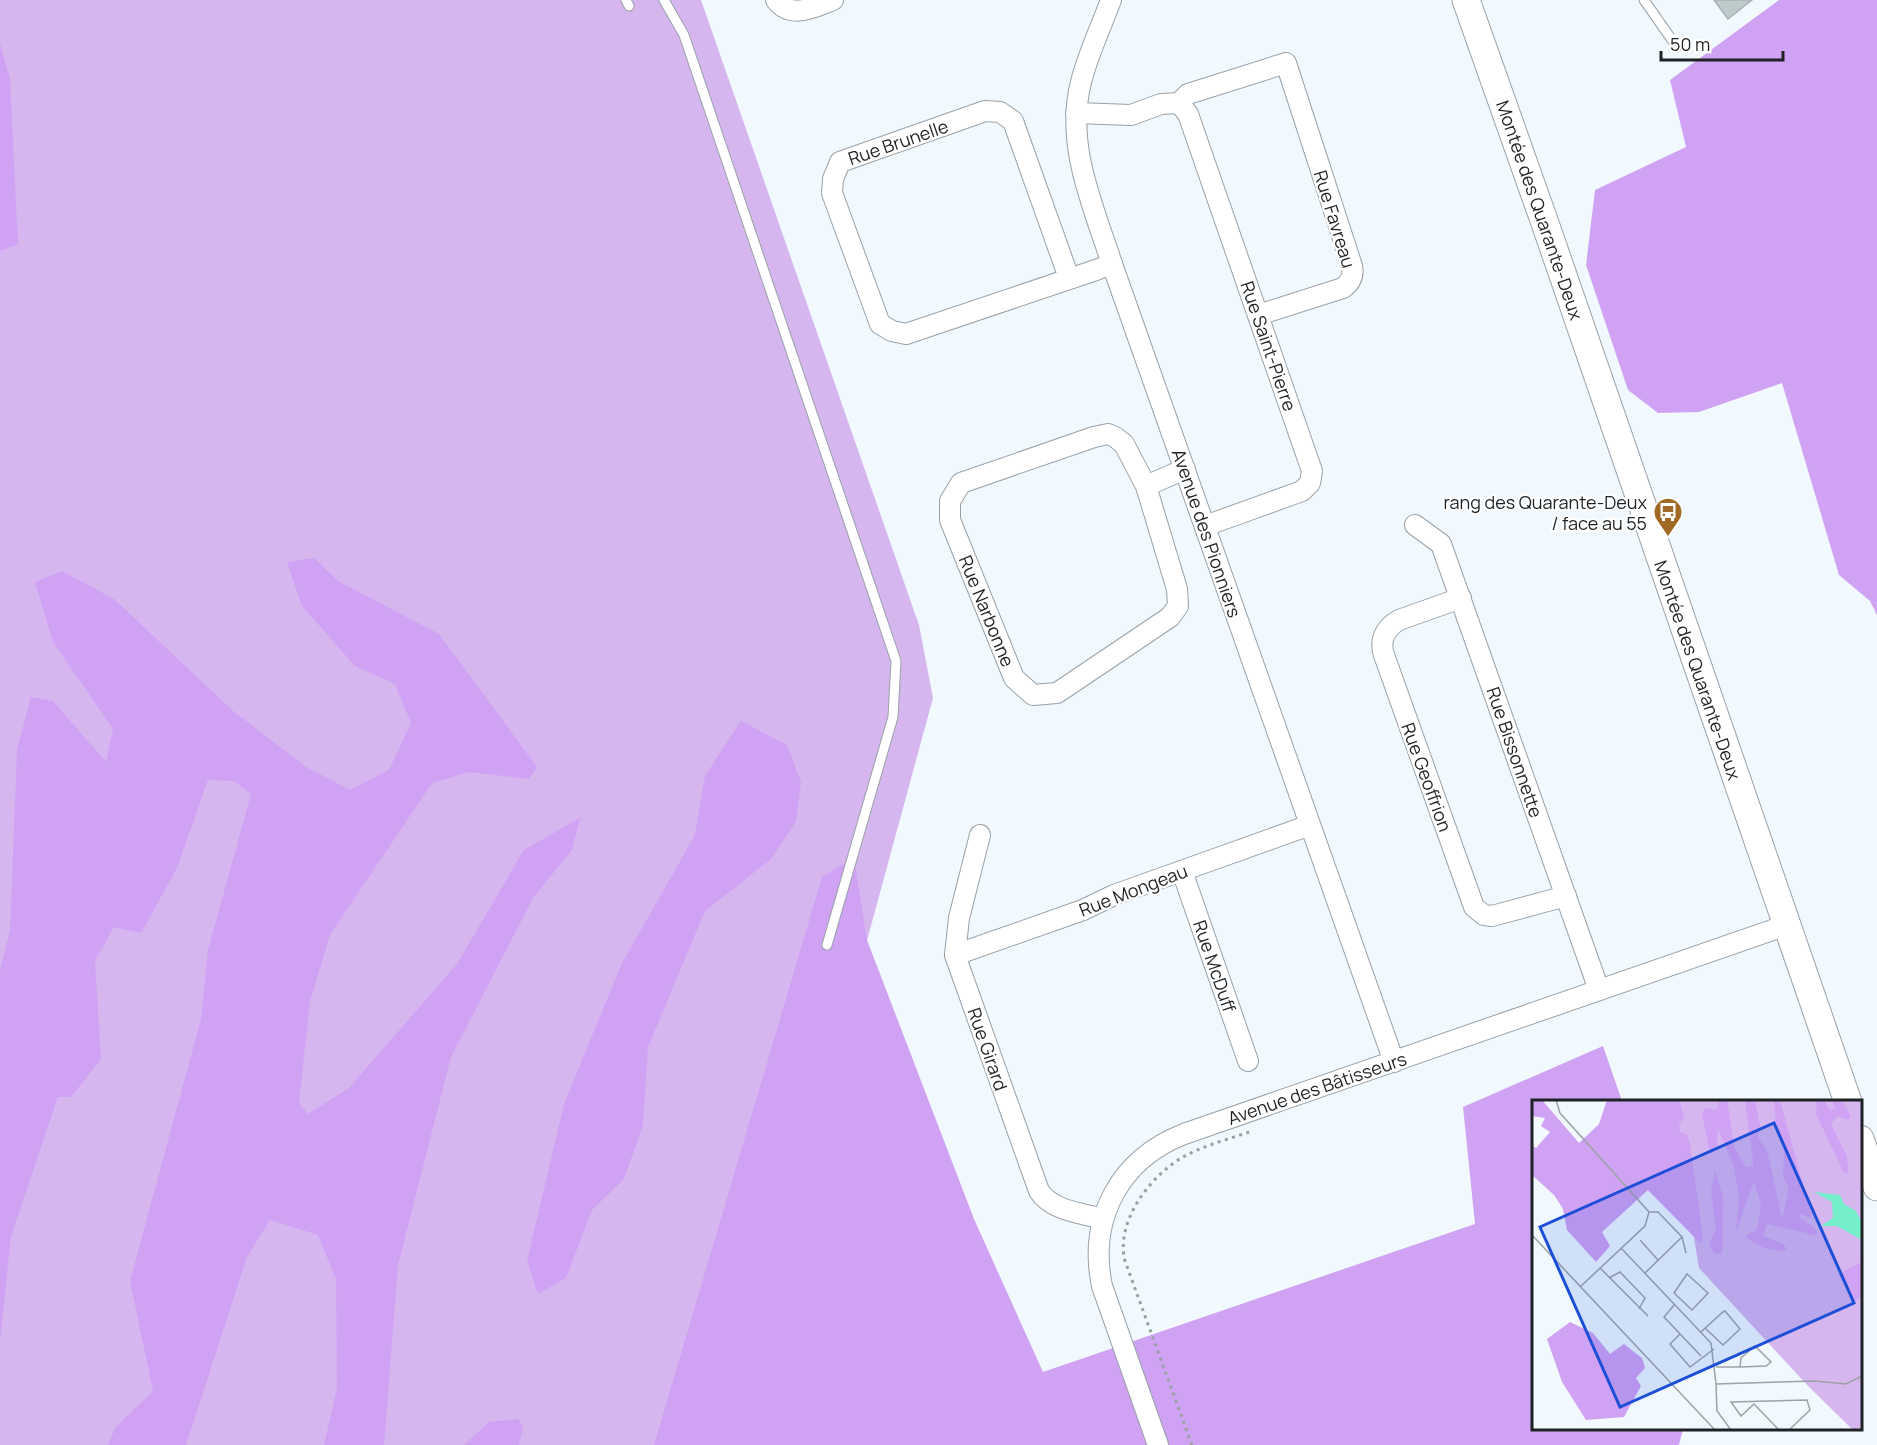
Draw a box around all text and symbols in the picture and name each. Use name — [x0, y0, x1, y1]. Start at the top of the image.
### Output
scale bar — [1661, 24, 1782, 62]
text: 50 m — [1670, 32, 1710, 56]
street label: Montée des Quarante-Deux — [1491, 97, 1589, 324]
street label: Rue Brunelle — [845, 114, 951, 170]
street label: Rue Favreau — [1309, 167, 1361, 271]
street label: Rue Saint-Pierre — [1236, 278, 1302, 414]
street label: Avenue des Pionniers — [1167, 445, 1247, 621]
place label: rang des Quarante-Deux / face au 55 — [1443, 490, 1647, 535]
bus stop icon: rang des Quarante-Deux / face au 55 — [1652, 496, 1684, 538]
street label: Rue Narbonne — [954, 552, 1020, 670]
street label: Montée des Quarante-Deux — [1649, 557, 1747, 784]
street label: Rue Bissonnette — [1481, 683, 1549, 821]
street label: Rue Geoffrion — [1396, 719, 1458, 835]
street label: Rue Mongeau — [1075, 858, 1191, 922]
street label: Rue McDuff — [1188, 917, 1242, 1015]
street label: Rue Girard — [963, 1004, 1013, 1094]
street label: Avenue des Bâtisseurs — [1224, 1046, 1410, 1130]
inset map — [1532, 1100, 1862, 1430]

